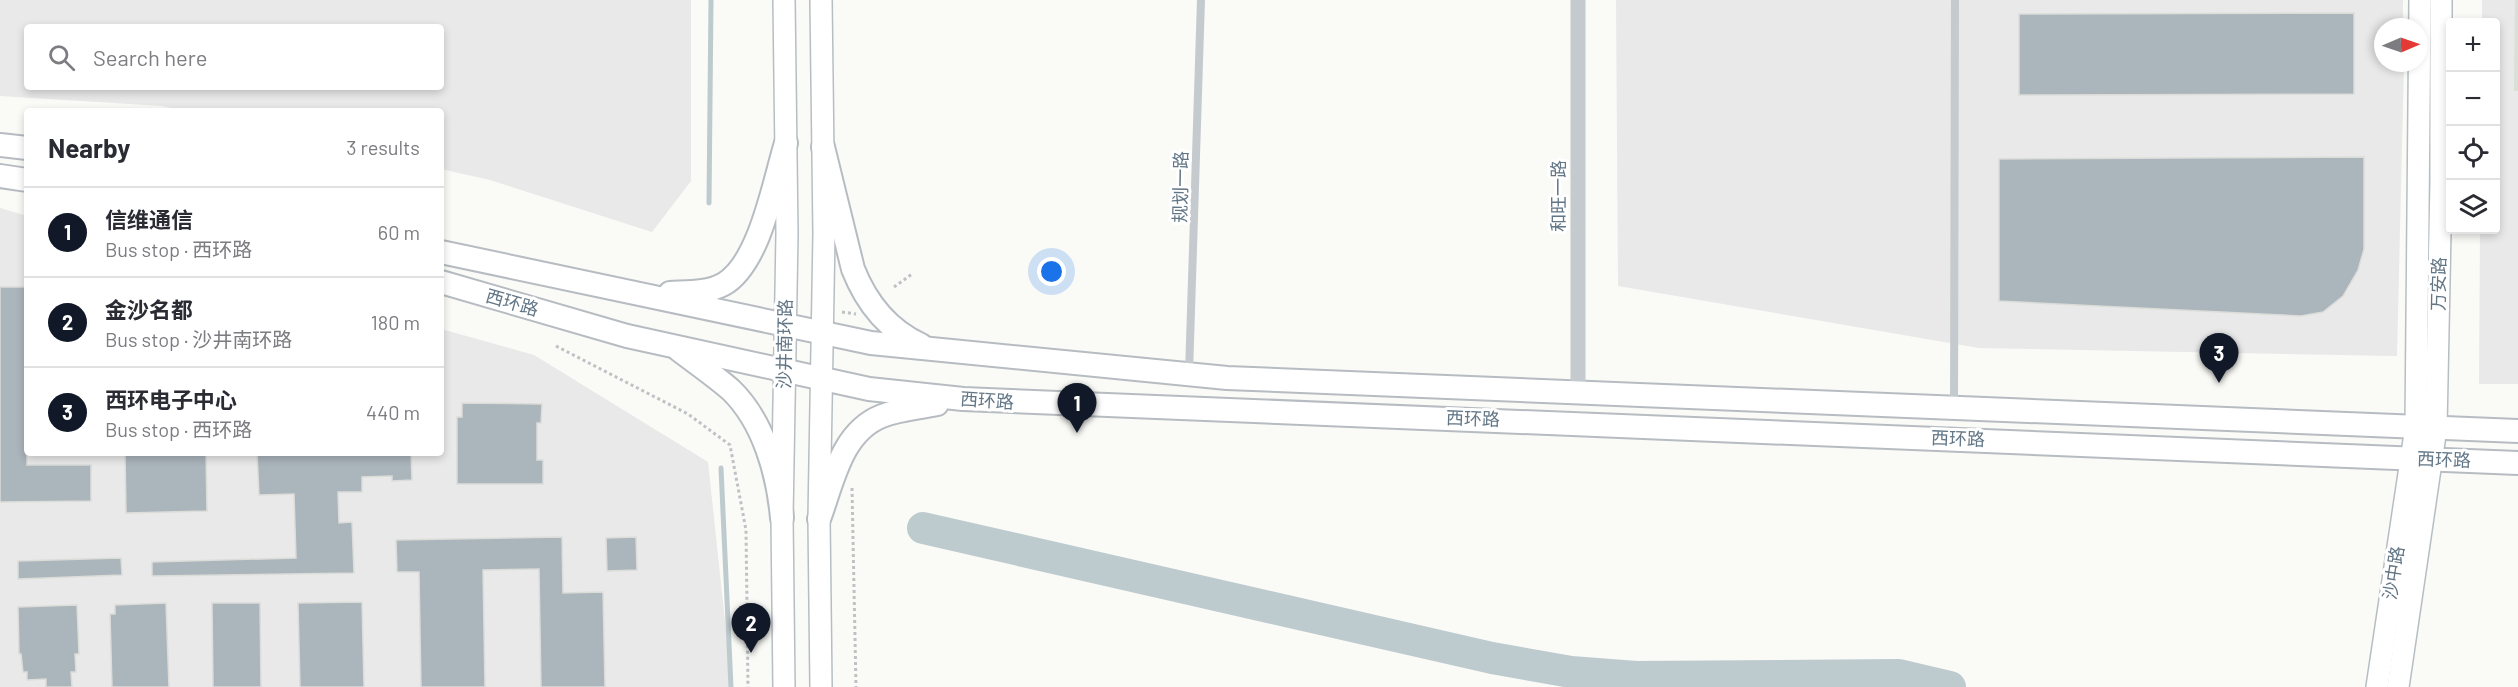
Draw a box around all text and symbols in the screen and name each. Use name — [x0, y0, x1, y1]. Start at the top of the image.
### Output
north arrow — [2374, 18, 2428, 72]
map controls — [2446, 18, 2500, 234]
button: + — [2446, 18, 2500, 72]
search box — [24, 24, 444, 90]
icon: search — [45, 41, 78, 74]
text: Search here — [93, 44, 207, 70]
button: − — [2446, 72, 2500, 126]
button: locate — [2446, 126, 2500, 180]
text: Nearby — [48, 132, 130, 163]
text: 3 results — [346, 135, 420, 159]
street label: 规划一路 — [1168, 151, 1192, 223]
street label: 和旺一路 — [1547, 160, 1569, 232]
button: layers — [2446, 180, 2500, 234]
text: 信维通信 — [105, 206, 193, 232]
text: 1 — [64, 220, 71, 244]
text: 60 m — [378, 220, 420, 244]
text: Bus stop · 西环路 — [105, 237, 252, 261]
your location — [1037, 257, 1066, 286]
street label: 万安路 — [2427, 257, 2449, 311]
street label: 西环路 — [483, 284, 541, 320]
text: 金沙名都 — [105, 296, 193, 322]
street label: 沙井南环路 — [772, 299, 796, 389]
text: 2 — [62, 310, 73, 334]
text: 180 m — [371, 310, 420, 334]
text: Bus stop · 沙井南环路 — [105, 327, 292, 351]
pin: 3 — [2200, 334, 2238, 383]
pin: 1 — [1058, 384, 1096, 433]
text: 西环电子中心 — [105, 386, 237, 412]
street label: 西环路 — [959, 387, 1015, 413]
text: 3 — [62, 400, 73, 424]
text: 440 m — [366, 400, 420, 424]
street label: 西环路 — [1446, 406, 1500, 430]
text: Bus stop · 西环路 — [105, 417, 252, 441]
street label: 西环路 — [1931, 426, 1985, 450]
street label: 西环路 — [2417, 447, 2471, 471]
street label: 沙中路 — [2378, 544, 2408, 601]
pin: 2 — [732, 604, 771, 653]

